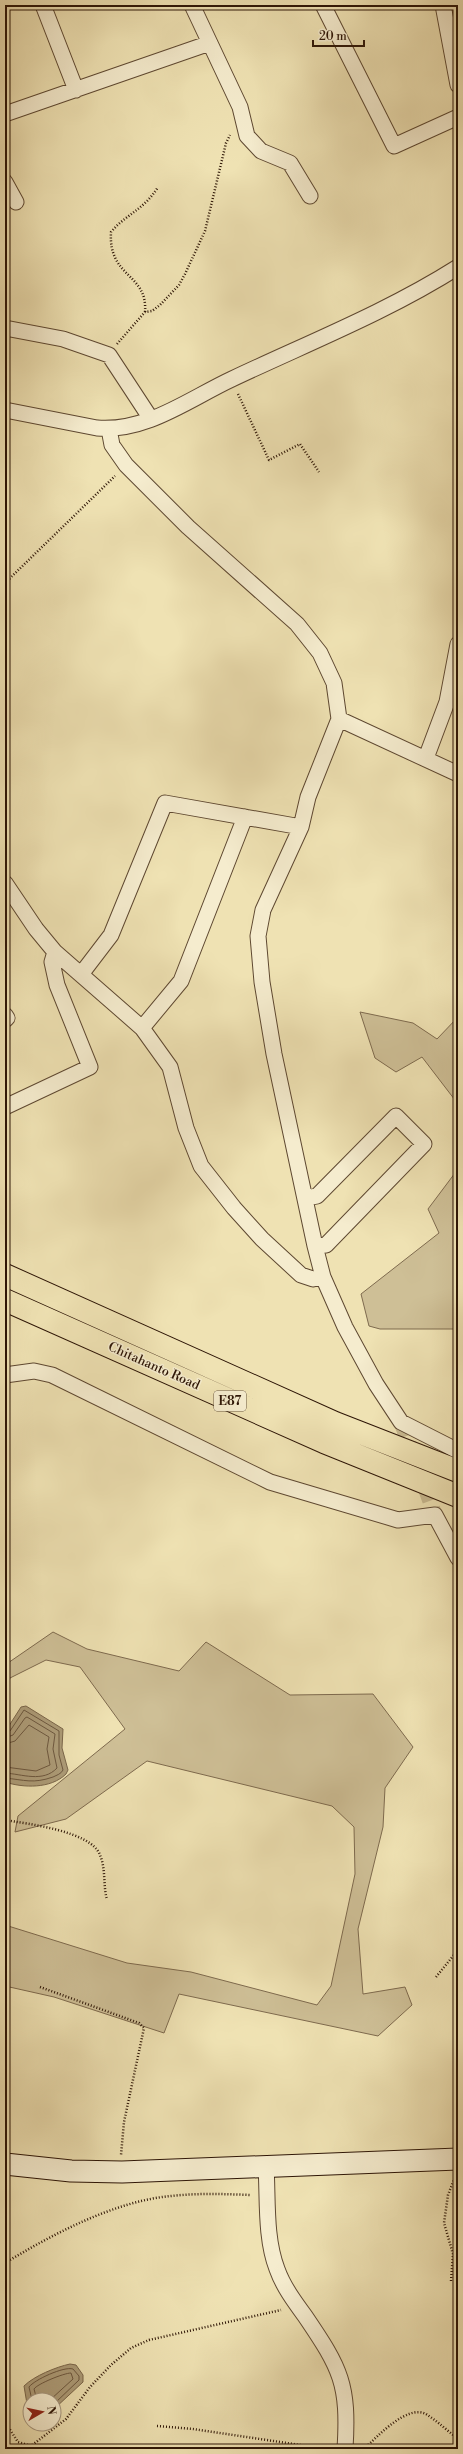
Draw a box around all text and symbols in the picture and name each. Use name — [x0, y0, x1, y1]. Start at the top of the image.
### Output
scale bar — [313, 22, 364, 48]
text: 20 m — [319, 29, 347, 44]
street label: Chitahanto Road — [106, 1339, 203, 1394]
road number: E87 — [214, 1391, 246, 1411]
north arrow — [22, 2392, 62, 2432]
text: N — [43, 2405, 59, 2416]

